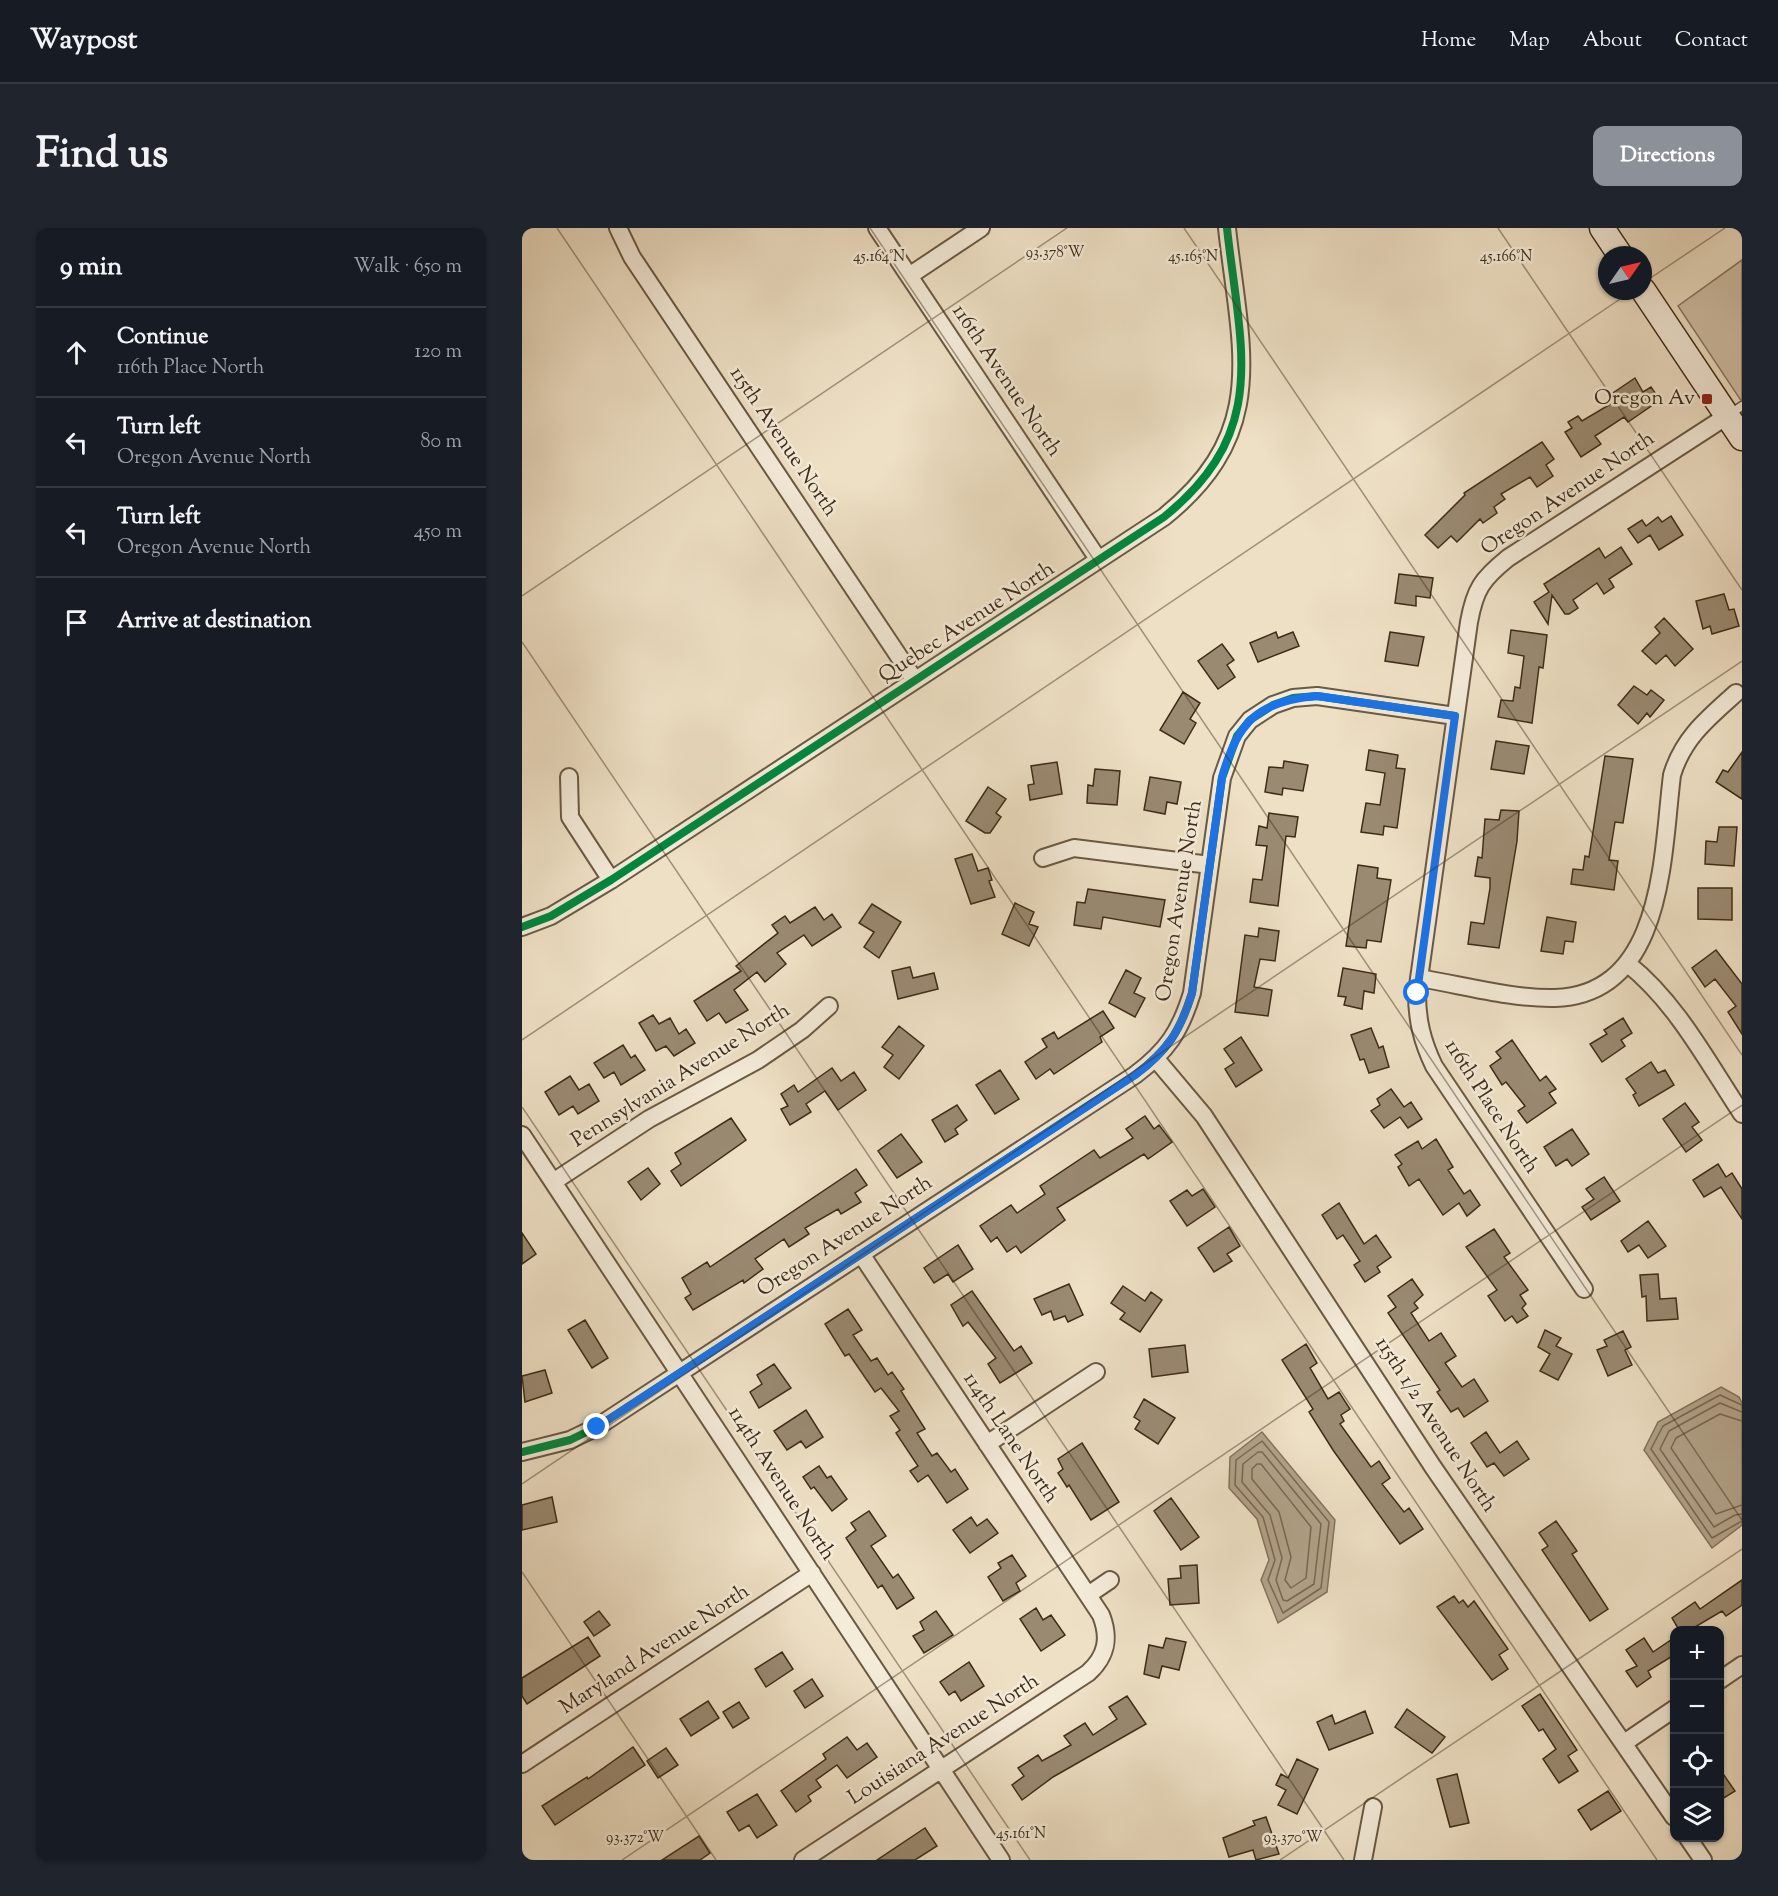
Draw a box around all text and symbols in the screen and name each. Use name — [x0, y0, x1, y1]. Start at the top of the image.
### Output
text: Waypost — [30, 21, 137, 61]
text: Home — [1421, 26, 1476, 56]
text: Map — [1509, 26, 1550, 56]
text: About — [1583, 26, 1642, 56]
text: Contact — [1675, 26, 1748, 56]
text: Find us — [36, 126, 168, 186]
button: Directions — [1593, 126, 1742, 186]
text: 93.378°W — [1026, 243, 1085, 264]
north arrow — [1598, 246, 1652, 300]
text: 45.164°N — [853, 247, 905, 268]
text: 45.165°N — [1168, 247, 1218, 268]
text: 45.166°N — [1480, 247, 1532, 268]
text: 9 min — [60, 249, 122, 286]
text: Walk · 650 m — [353, 253, 462, 282]
street label: 116th Avenue North — [944, 299, 1068, 463]
text: Continue — [117, 322, 208, 354]
icon: ahead — [60, 336, 93, 369]
text: 120 m — [414, 338, 462, 367]
text: 116th Place North — [117, 354, 264, 383]
street label: 115th Avenue North — [722, 361, 844, 523]
place label: Oregon Av — [1594, 384, 1695, 414]
marker: Oregon Av — [1700, 392, 1714, 406]
text: Turn left — [117, 412, 200, 444]
street label: Oregon Avenue North — [1475, 425, 1661, 563]
icon: left — [60, 426, 93, 459]
text: 80 m — [421, 428, 462, 457]
text: Oregon Avenue North — [117, 444, 311, 473]
text: Turn left — [117, 502, 200, 534]
icon: left — [60, 516, 93, 549]
text: 450 m — [414, 518, 462, 547]
text: Oregon Avenue North — [117, 534, 311, 563]
street label: Quebec Avenue North — [873, 555, 1061, 691]
icon: arrive — [60, 606, 93, 639]
text: Arrive at destination — [117, 606, 312, 638]
street label: Oregon Avenue North — [1149, 798, 1211, 1004]
route start — [1403, 979, 1429, 1005]
street label: Pennsylvania Avenue North — [566, 996, 796, 1156]
street label: 116th Place North — [1436, 1034, 1546, 1180]
street label: Oregon Avenue North — [751, 1169, 939, 1305]
street label: 115th 1/2 Avenue North — [1367, 1331, 1503, 1519]
street label: 114th Lane North — [955, 1366, 1065, 1510]
street label: 114th Avenue North — [720, 1401, 842, 1567]
route end — [583, 1413, 609, 1439]
street label: Maryland Avenue North — [554, 1577, 756, 1723]
map controls — [1670, 1626, 1724, 1842]
button: + — [1670, 1626, 1724, 1680]
street label: Louisiana Avenue North — [842, 1667, 1046, 1813]
button: − — [1670, 1680, 1724, 1734]
button: locate — [1670, 1734, 1724, 1788]
button: layers — [1670, 1788, 1724, 1842]
text: 45.161°N — [996, 1824, 1046, 1845]
text: 93.372°W — [606, 1828, 664, 1849]
text: 93.370°W — [1264, 1828, 1323, 1849]

